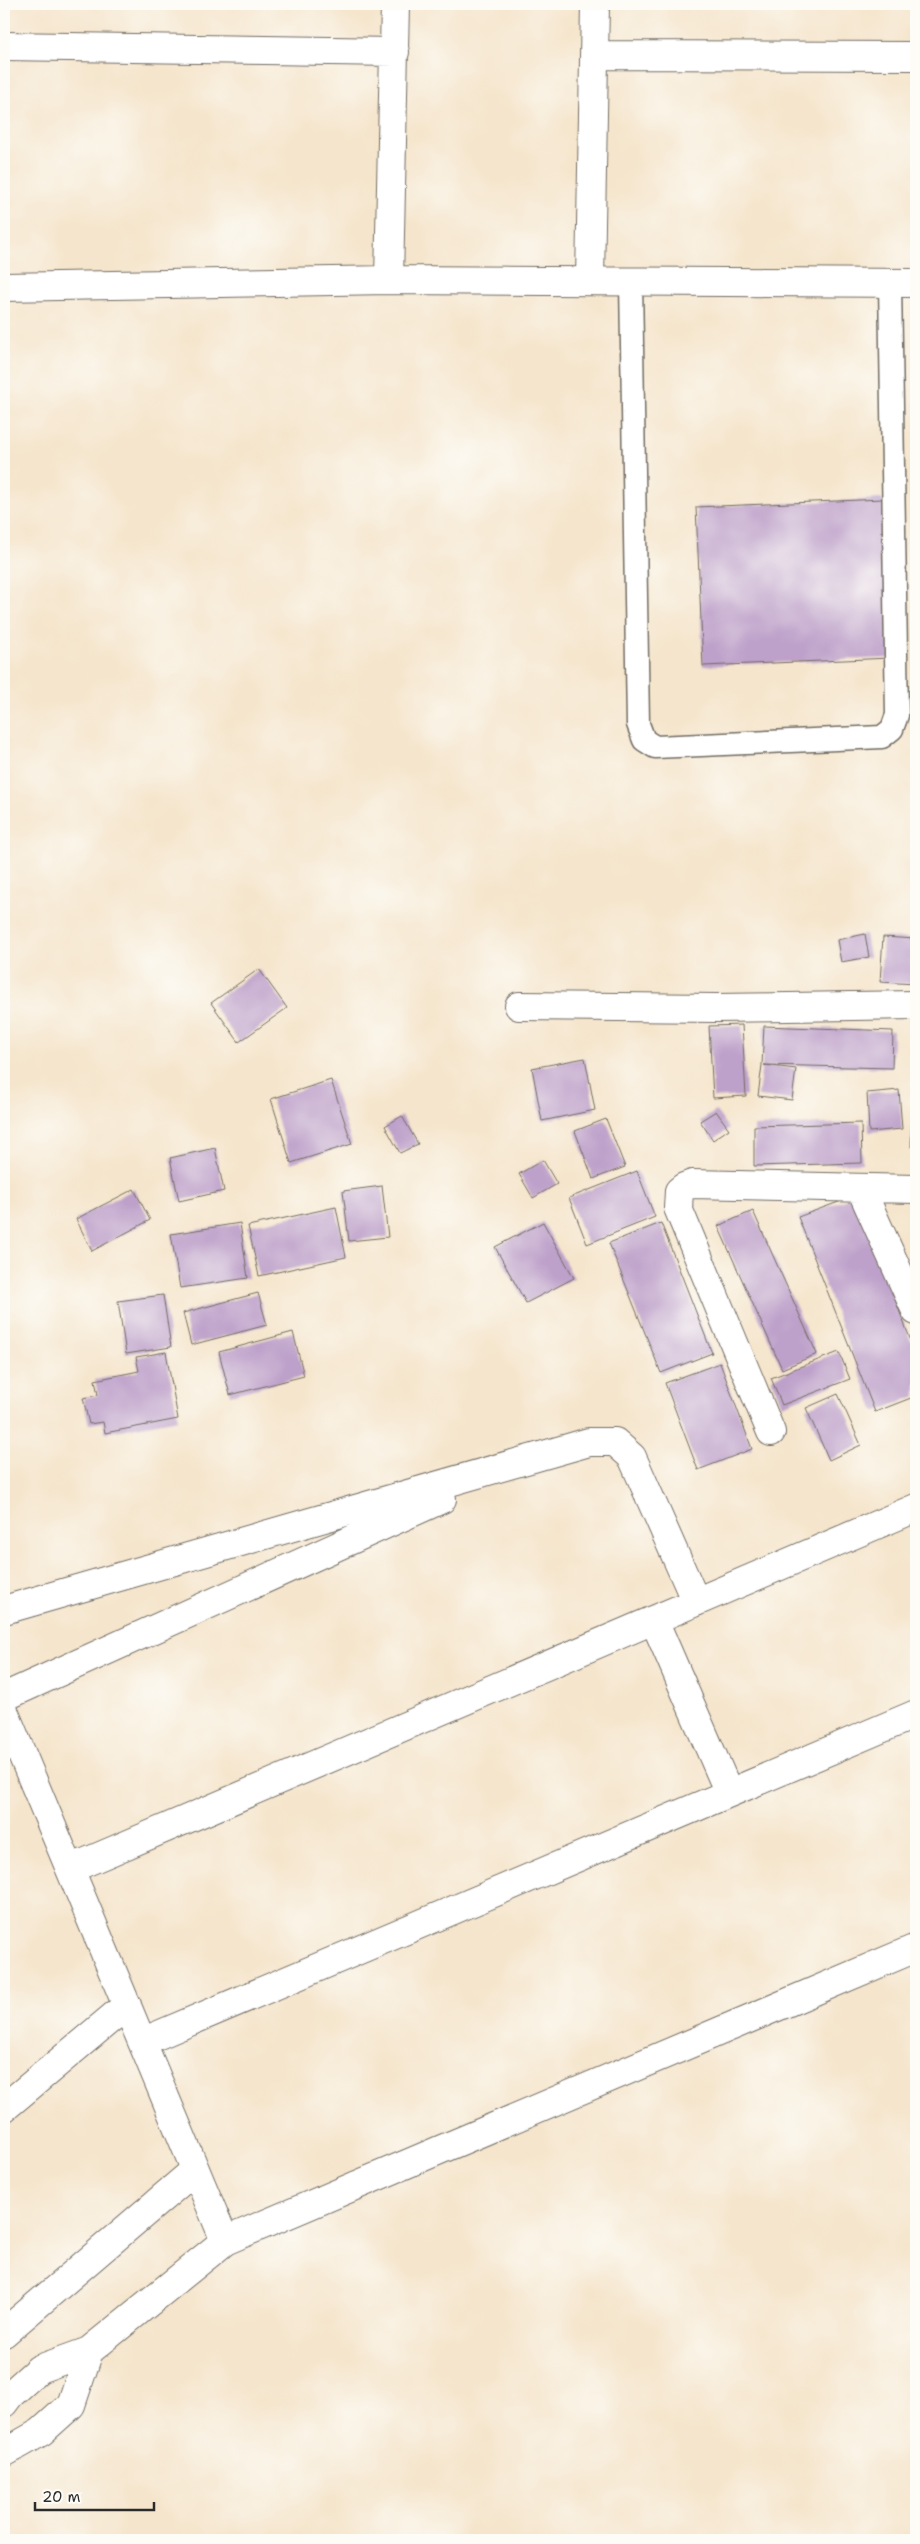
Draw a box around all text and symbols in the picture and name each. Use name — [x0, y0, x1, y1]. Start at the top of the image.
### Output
scale bar — [35, 2479, 154, 2511]
text: 20 m — [42, 2487, 81, 2507]

